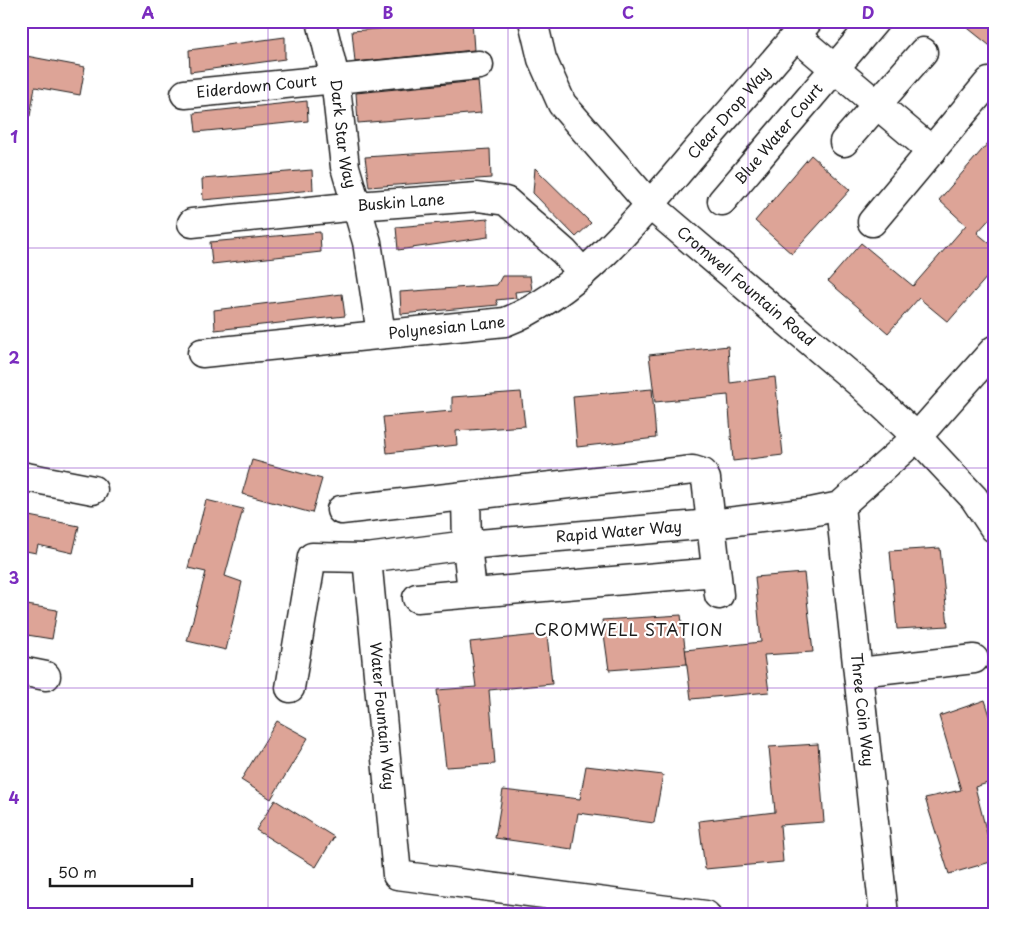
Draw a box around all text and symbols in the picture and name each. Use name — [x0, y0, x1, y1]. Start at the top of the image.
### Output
text: A — [142, 0, 155, 24]
text: B — [383, 0, 394, 24]
text: C — [622, 0, 634, 24]
text: D — [862, 0, 874, 24]
street label: Clear Drop Way — [681, 60, 775, 163]
street label: Eiderdown Court — [195, 68, 318, 103]
street label: Blue Water Court — [728, 77, 828, 189]
street label: Dark Star Way — [325, 78, 364, 191]
text: 1 — [10, 124, 18, 148]
street label: Buskin Lane — [356, 186, 445, 216]
street label: Cromwell Fountain Road — [672, 220, 821, 351]
street label: Polynesian Lane — [387, 309, 506, 344]
text: 2 — [8, 345, 20, 369]
street label: Rapid Water Way — [554, 514, 683, 547]
text: 3 — [9, 565, 19, 589]
district label: CROMWELL STATION — [534, 617, 724, 641]
street label: Water Fountain Way — [365, 641, 402, 791]
street label: Three Coin Way — [846, 652, 881, 768]
text: 4 — [9, 785, 20, 809]
scale bar — [50, 856, 192, 888]
text: 50 m — [58, 860, 97, 883]

